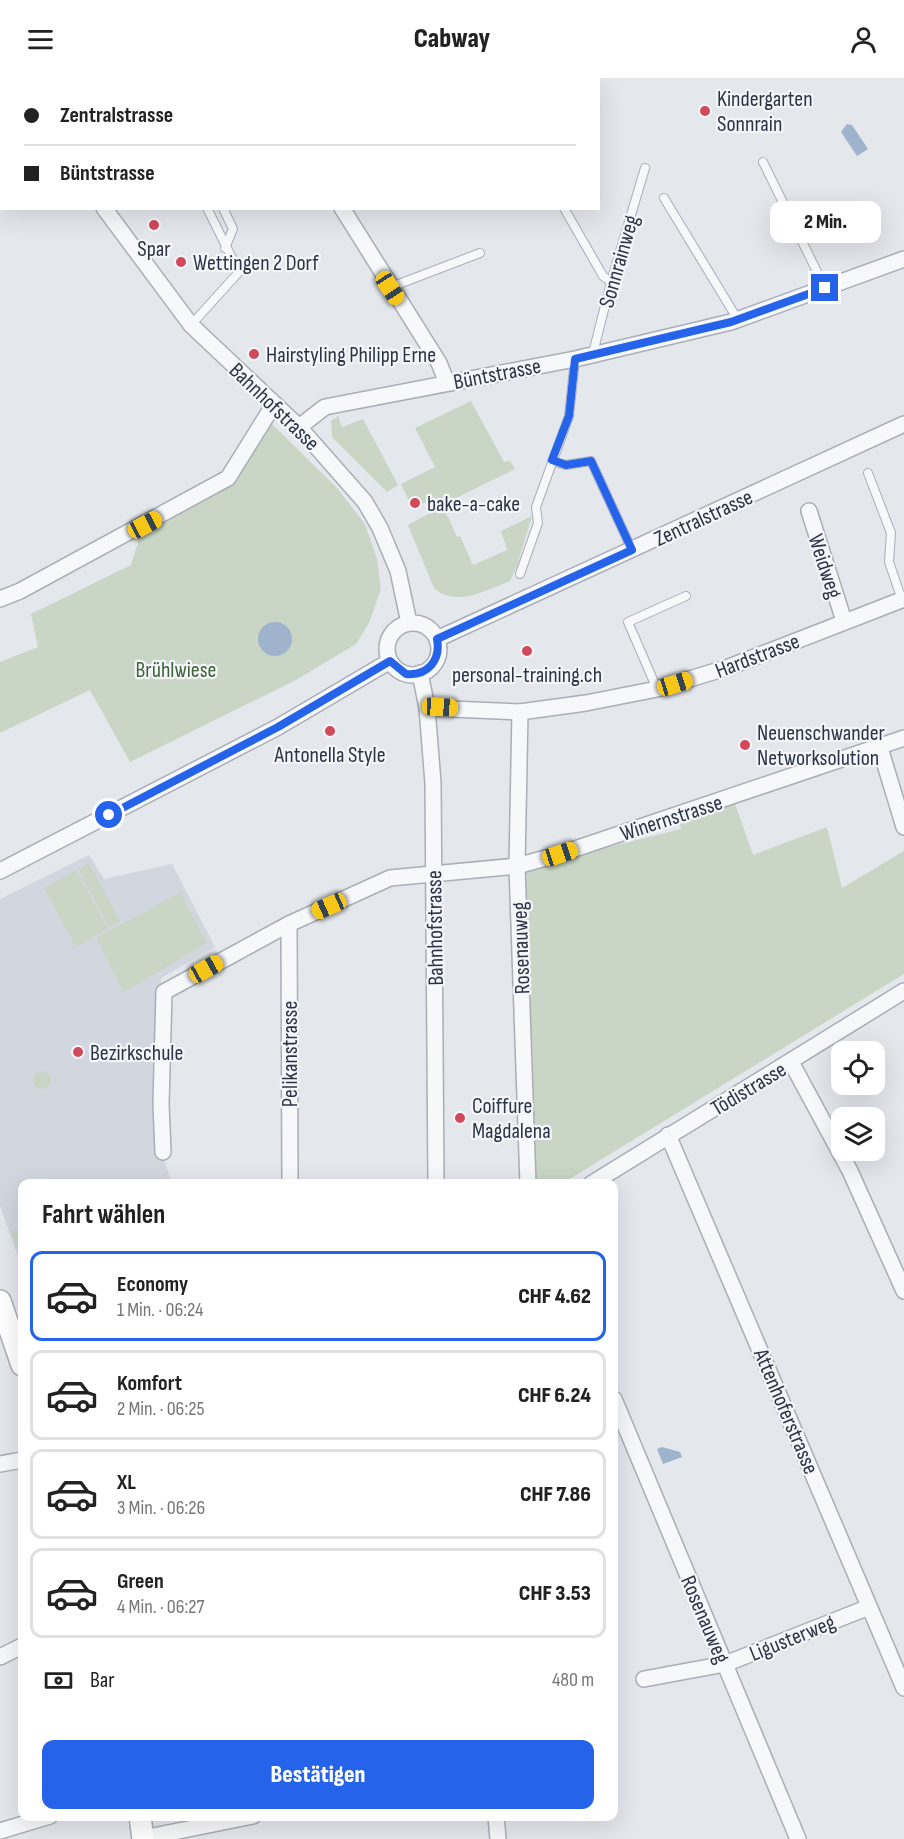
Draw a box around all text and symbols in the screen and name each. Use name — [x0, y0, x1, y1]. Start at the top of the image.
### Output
icon: menu — [24, 23, 57, 56]
text: Cabway — [414, 23, 490, 55]
icon: person — [847, 23, 880, 56]
place label: Kindergarten Sonnrain — [717, 86, 813, 138]
text: Zentralstrasse — [60, 102, 173, 129]
marker: Kindergarten Sonnrain — [698, 104, 712, 118]
text: Büntstrasse — [60, 160, 155, 187]
callout: 2 Min. — [770, 201, 880, 243]
text: 2 Min. — [804, 210, 847, 234]
street label: Sonnrainweg — [593, 212, 646, 311]
marker: Spar — [147, 218, 161, 232]
place label: Spar — [137, 236, 171, 263]
place label: Wettingen 2 Dorf — [193, 250, 319, 277]
marker: Wettingen 2 Dorf — [174, 255, 188, 269]
car — [373, 268, 407, 308]
route end — [811, 274, 838, 301]
place label: Hairstyling Philipp Erne — [266, 342, 436, 369]
marker: Hairstyling Philipp Erne — [247, 347, 261, 361]
street label: Büntstrasse — [451, 353, 543, 396]
street label: Bahnhofstrasse — [223, 357, 325, 457]
street label: Zentralstrasse — [650, 484, 757, 553]
place label: bake-a-cake — [427, 491, 520, 518]
marker: bake-a-cake — [408, 496, 422, 510]
car — [125, 509, 165, 541]
street label: Weidweg — [802, 531, 848, 602]
street label: Hardstrasse — [712, 628, 804, 685]
marker: personal-training.ch — [520, 644, 534, 658]
park label: Brühlwiese — [136, 657, 216, 684]
place label: personal-training.ch — [452, 662, 602, 689]
car — [655, 670, 695, 698]
car — [422, 697, 458, 717]
place label: Neuenschwander Networksolution — [757, 720, 885, 772]
marker: Antonella Style — [323, 724, 337, 738]
marker: Neuenschwander Networksolution — [738, 738, 752, 752]
place label: Antonella Style — [273, 742, 386, 769]
street label: Winernstrasse — [617, 789, 726, 848]
route start — [95, 801, 122, 828]
car — [540, 840, 580, 868]
street label: Bahnhofstrasse — [421, 870, 450, 986]
car — [309, 890, 349, 922]
street label: Rosenauweg — [506, 901, 537, 995]
car — [186, 952, 226, 986]
street label: Pelikanstrasse — [277, 1001, 304, 1107]
place label: Bezirkschule — [90, 1040, 183, 1067]
map controls — [831, 1041, 885, 1161]
button: locate — [831, 1041, 885, 1095]
marker: Bezirkschule — [71, 1045, 85, 1059]
street label: Tödistrasse — [706, 1056, 791, 1122]
place label: Coiffure Magdalena — [472, 1093, 551, 1145]
button: layers — [831, 1107, 885, 1161]
marker: Coiffure Magdalena — [453, 1111, 467, 1125]
text: Fahrt wählen — [42, 1199, 165, 1231]
icon: car — [45, 1269, 99, 1323]
text: Economy — [117, 1271, 188, 1298]
text: CHF 4.62 — [518, 1283, 591, 1310]
text: 1 Min. · 06:24 — [117, 1298, 203, 1322]
street label: Attenhoferstrasse — [747, 1344, 824, 1478]
icon: car — [45, 1368, 99, 1422]
text: Komfort — [117, 1370, 182, 1397]
text: CHF 6.24 — [518, 1382, 591, 1409]
text: 2 Min. · 06:25 — [117, 1397, 204, 1421]
icon: car — [45, 1467, 99, 1521]
text: XL — [117, 1469, 136, 1496]
text: CHF 7.86 — [520, 1481, 591, 1508]
text: 3 Min. · 06:26 — [117, 1496, 205, 1520]
icon: car — [45, 1566, 99, 1620]
text: Green — [117, 1568, 164, 1595]
street label: Rosenauweg — [674, 1572, 735, 1668]
text: CHF 3.53 — [519, 1580, 591, 1607]
text: 4 Min. · 06:27 — [117, 1595, 205, 1619]
street label: Ligusterweg — [746, 1609, 840, 1668]
icon: cash — [42, 1664, 75, 1697]
text: Bar — [90, 1667, 115, 1694]
text: 480 m — [552, 1668, 594, 1692]
button: Bestätigen — [42, 1740, 594, 1809]

